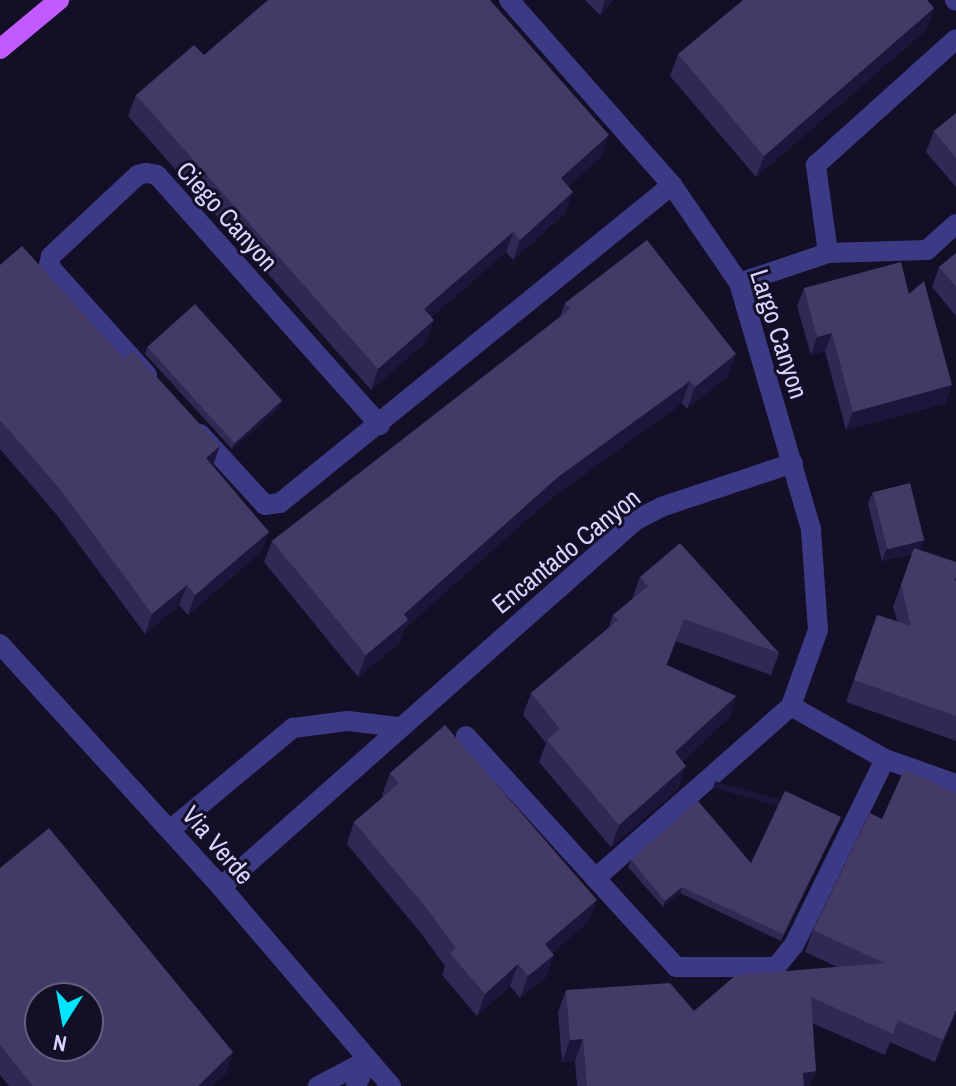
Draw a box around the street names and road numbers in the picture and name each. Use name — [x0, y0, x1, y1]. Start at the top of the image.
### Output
street label: Ciego Canyon — [170, 155, 284, 277]
street label: Largo Canyon — [743, 265, 815, 403]
street label: Encantado Canyon — [486, 482, 646, 620]
street label: Via Verde — [176, 800, 260, 890]

